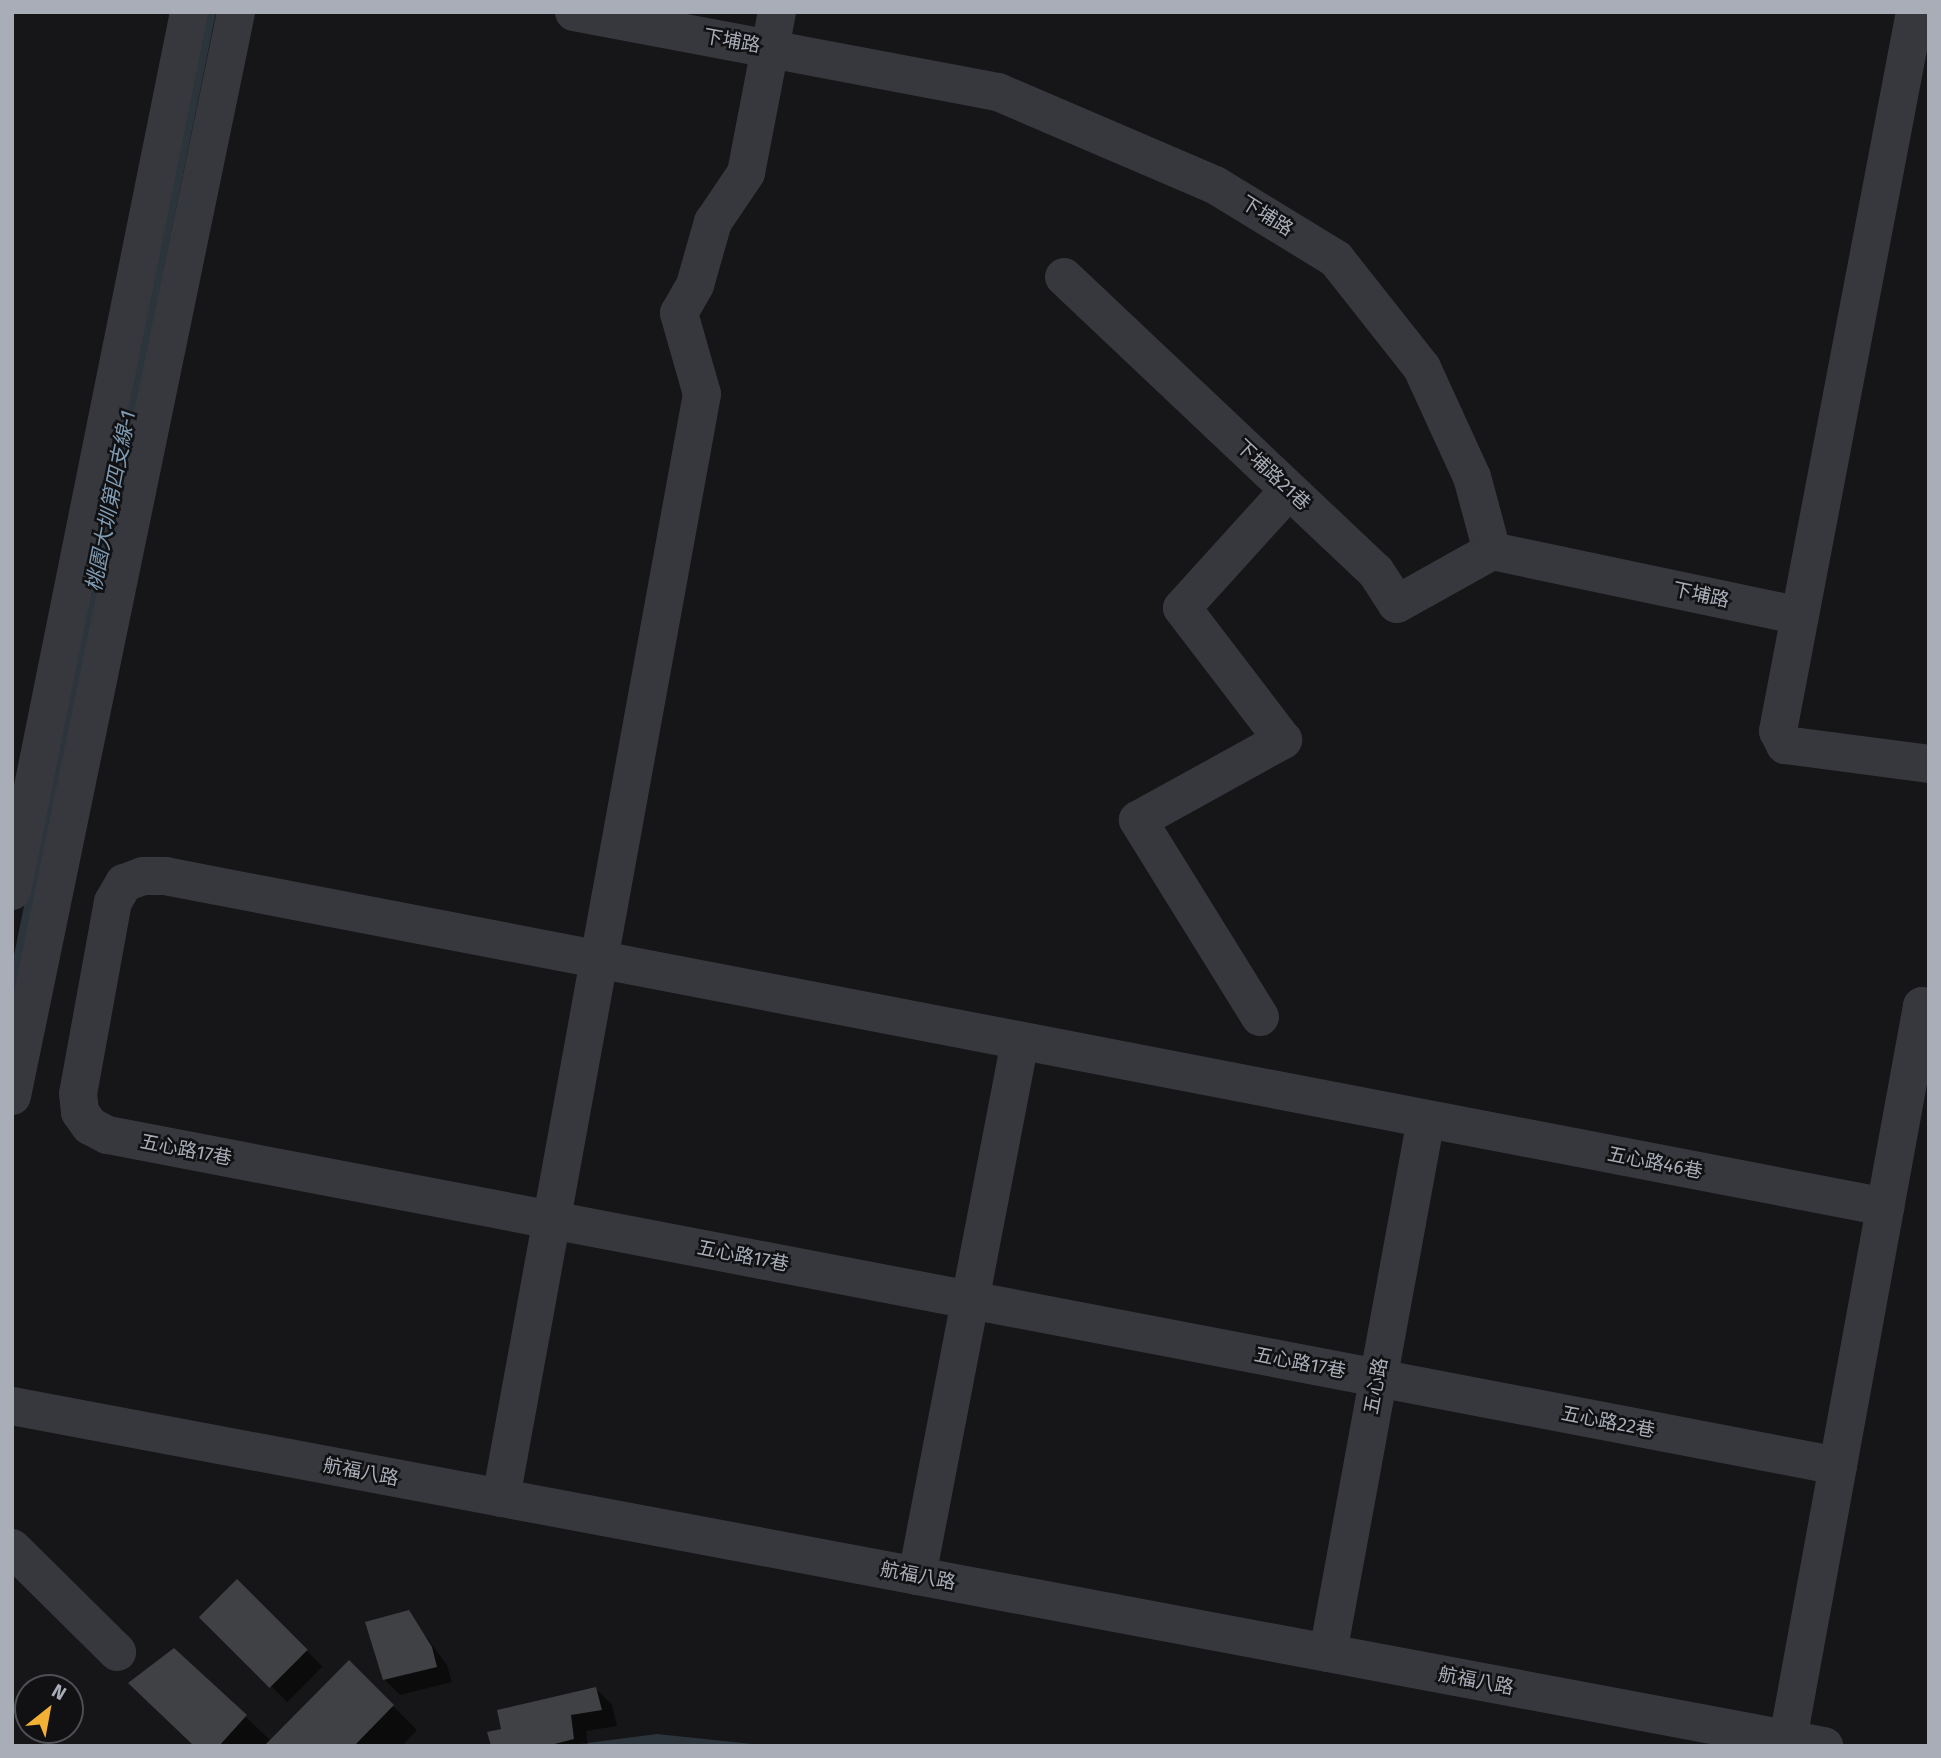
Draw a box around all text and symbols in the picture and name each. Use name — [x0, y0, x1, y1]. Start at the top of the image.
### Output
street label: 下埔路 — [702, 25, 762, 57]
street label: 下埔路 — [1237, 191, 1297, 241]
water label: 桃園大圳第四支線-1 — [81, 408, 141, 594]
street label: 下埔路21巷 — [1231, 435, 1315, 515]
street label: 下埔路 — [1671, 578, 1731, 612]
street label: 五心路17巷 — [138, 1130, 234, 1170]
street label: 五心路46巷 — [1606, 1143, 1704, 1183]
street label: 五心路17巷 — [695, 1236, 791, 1276]
street label: 五心路17巷 — [1252, 1343, 1348, 1383]
street label: 五心路 — [1360, 1356, 1392, 1416]
street label: 五心路22巷 — [1559, 1402, 1657, 1442]
street label: 航福八路 — [322, 1454, 400, 1490]
street label: 航福八路 — [879, 1558, 957, 1594]
street label: 航福八路 — [1437, 1663, 1515, 1699]
north arrow — [14, 1674, 84, 1744]
text: N — [48, 1679, 70, 1705]

